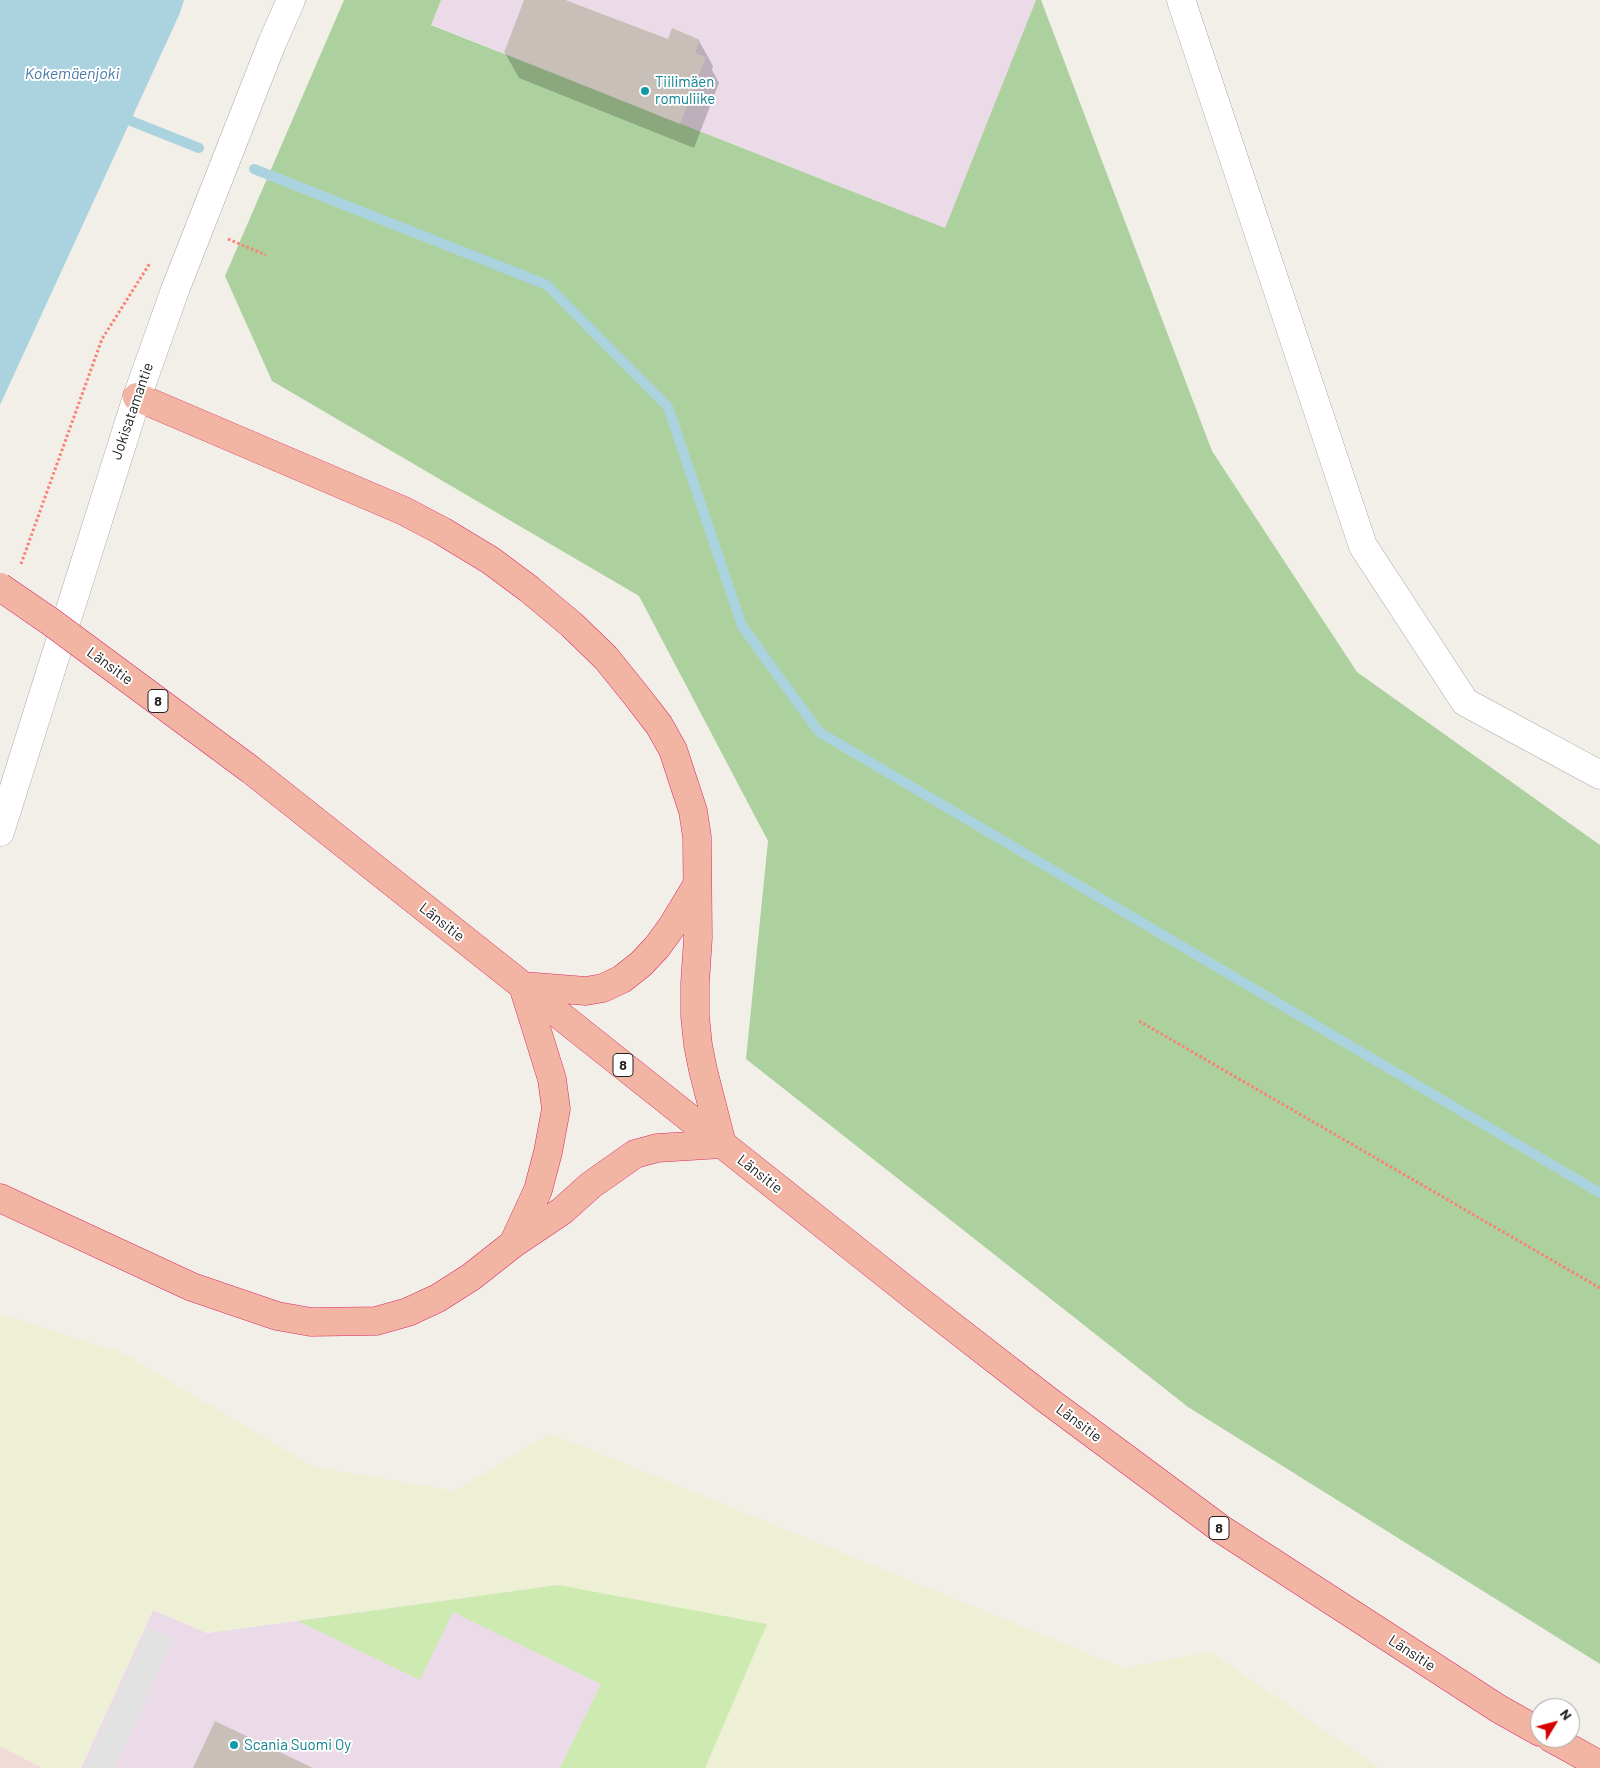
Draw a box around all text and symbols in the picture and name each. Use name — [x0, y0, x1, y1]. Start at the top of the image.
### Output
water label: Kokemäenjoki — [25, 64, 119, 84]
place label: Tiilimäen romuliike — [655, 73, 715, 108]
marker: Tiilimäen romuliike — [639, 85, 651, 97]
street label: Jokisatamantie — [107, 360, 157, 462]
street label: Länsitie — [83, 643, 137, 689]
road number: 8 — [148, 689, 168, 712]
street label: Länsitie — [416, 899, 468, 945]
road number: 8 — [613, 1054, 633, 1076]
street label: Länsitie — [734, 1151, 786, 1197]
street label: Länsitie — [1053, 1400, 1105, 1446]
road number: 8 — [1209, 1516, 1229, 1540]
street label: Länsitie — [1385, 1631, 1439, 1675]
north arrow — [1530, 1698, 1580, 1748]
text: N — [1557, 1705, 1576, 1723]
place label: Scania Suomi Oy — [244, 1736, 351, 1754]
marker: Scania Suomi Oy — [228, 1739, 240, 1751]

